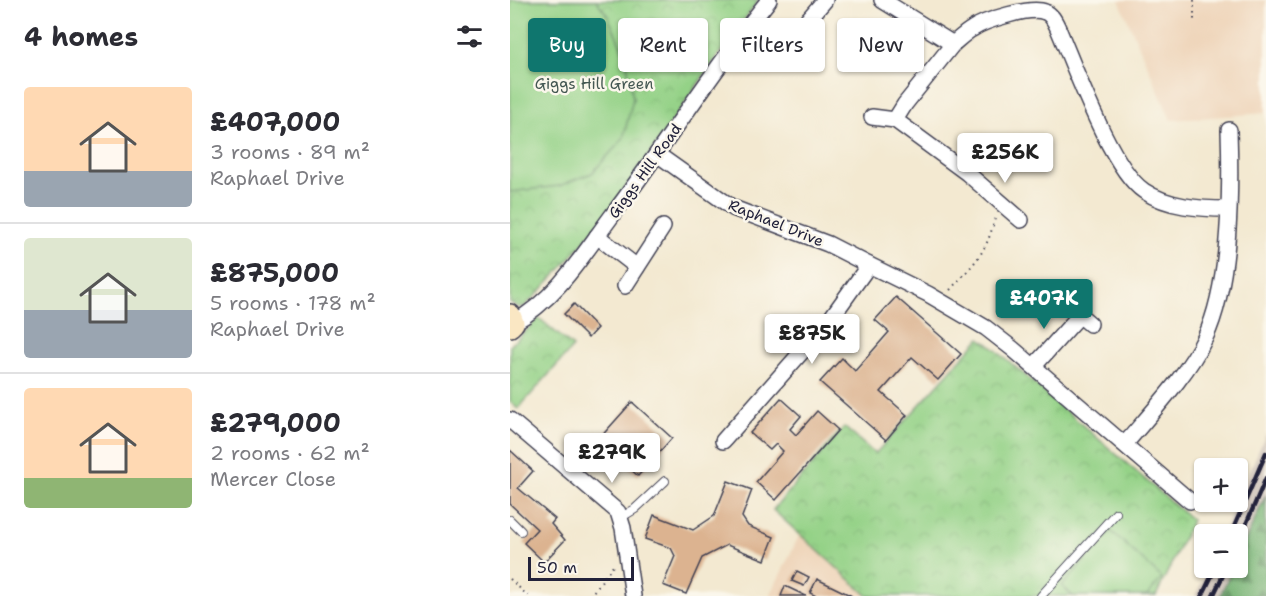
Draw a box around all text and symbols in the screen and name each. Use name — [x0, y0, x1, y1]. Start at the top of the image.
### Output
chip: Buy — [528, 18, 606, 72]
chip: Rent — [618, 18, 708, 72]
chip: Filters — [720, 18, 825, 72]
chip: New — [837, 18, 924, 72]
text: 4 homes — [24, 19, 138, 54]
icon: filters — [453, 20, 486, 53]
park label: Giggs Hill Green — [535, 74, 653, 94]
text: £407,000 — [210, 104, 341, 139]
icon: home — [72, 111, 144, 183]
street label: Giggs Hill Road — [604, 119, 687, 223]
pin: £256K — [963, 133, 1047, 184]
text: 3 rooms · 89 m² — [210, 139, 370, 165]
text: £256K — [971, 139, 1039, 165]
text: Raphael Drive — [210, 165, 345, 191]
street label: Raphael Drive — [725, 195, 827, 251]
text: £875,000 — [210, 255, 339, 290]
icon: home — [72, 262, 144, 334]
pin: £407K — [1002, 279, 1086, 330]
text: £407K — [1010, 285, 1078, 311]
text: 5 rooms · 178 m² — [210, 290, 376, 316]
pin: £875K — [770, 314, 854, 365]
text: Raphael Drive — [210, 316, 345, 342]
text: £875K — [779, 320, 845, 346]
text: £279,000 — [210, 405, 341, 440]
icon: home — [72, 412, 144, 484]
pin: £279K — [570, 433, 654, 484]
text: £279K — [578, 439, 646, 465]
text: 2 rooms · 62 m² — [210, 440, 370, 466]
map controls — [1194, 458, 1248, 578]
button: + — [1194, 458, 1248, 512]
text: Mercer Close — [210, 466, 336, 492]
button: − — [1194, 524, 1248, 578]
scale bar — [528, 554, 634, 582]
text: 50 m — [537, 557, 577, 578]

